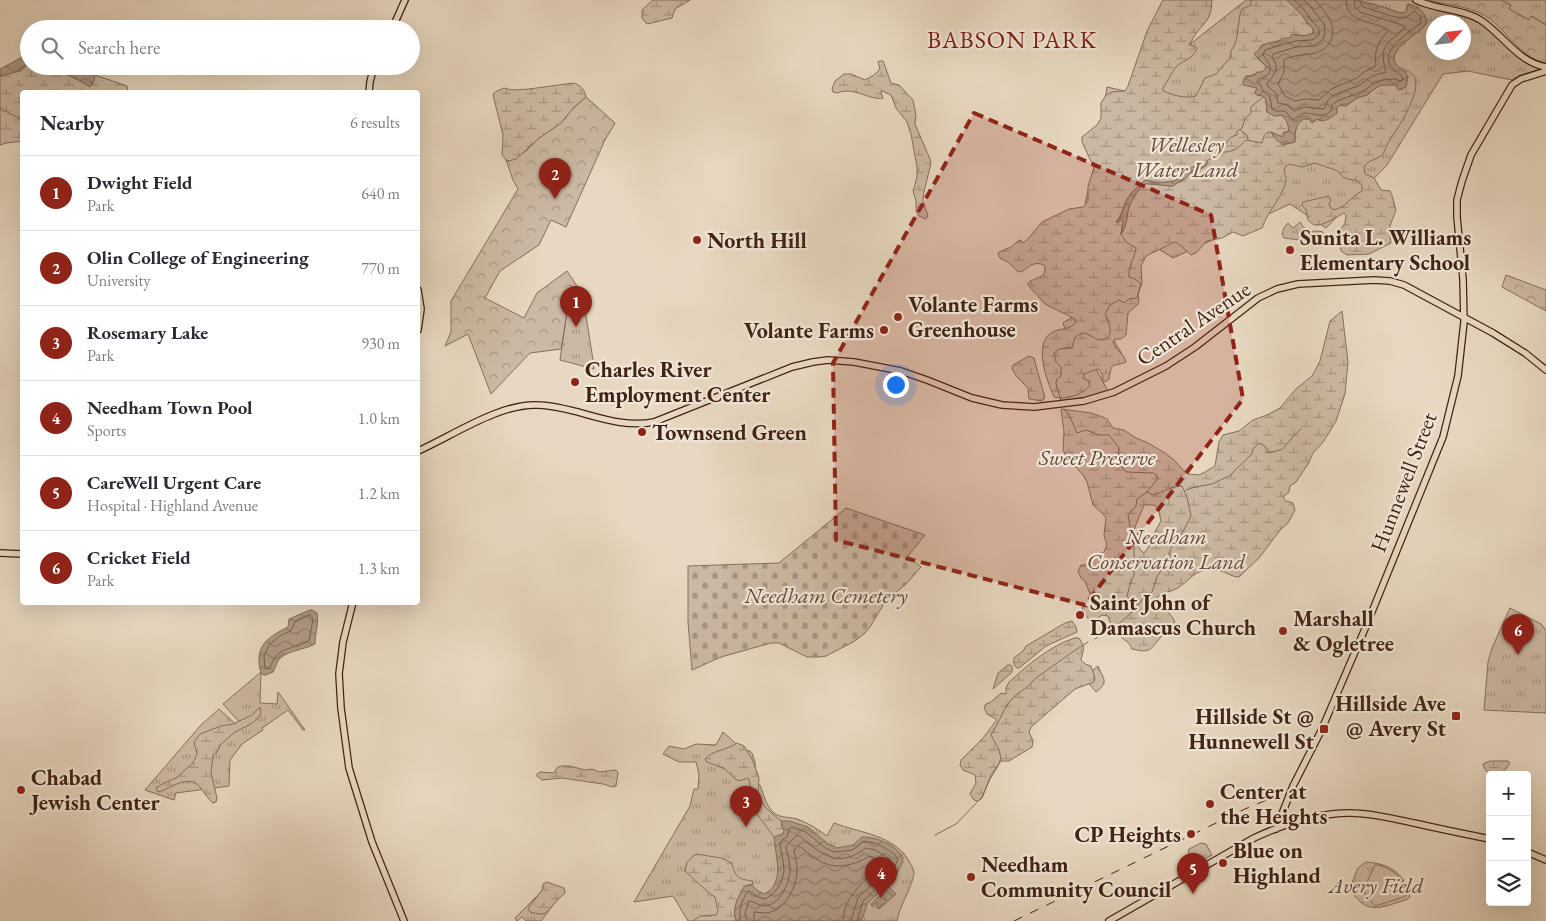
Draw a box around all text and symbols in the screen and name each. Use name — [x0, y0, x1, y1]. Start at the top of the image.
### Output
north arrow — [1426, 15, 1471, 60]
search box — [20, 20, 420, 75]
district label: BABSON PARK — [927, 24, 1097, 55]
icon: search — [38, 34, 66, 62]
text: Search here — [78, 35, 160, 60]
text: Nearby — [40, 109, 104, 136]
text: 6 results — [350, 112, 400, 133]
park label: Wellesley Water Land — [1134, 130, 1239, 184]
pin: 2 — [539, 158, 571, 199]
text: Dwight Field — [87, 170, 192, 195]
text: 1 — [52, 183, 60, 204]
text: 640 m — [361, 183, 400, 204]
text: Park — [87, 195, 114, 216]
place label: Sunita L. Williams Elementary School — [1300, 223, 1471, 277]
place label: North Hill — [707, 226, 807, 255]
marker: North Hill — [691, 234, 703, 246]
marker: Sunita L. Williams Elementary School — [1284, 244, 1296, 256]
text: Olin College of Engineering — [87, 245, 309, 270]
text: 2 — [52, 258, 60, 279]
text: 770 m — [361, 258, 400, 279]
text: University — [87, 270, 151, 291]
street label: Central Avenue — [1131, 274, 1256, 372]
pin: 1 — [560, 286, 592, 327]
place label: Volante Farms Greenhouse — [908, 290, 1038, 344]
marker: Volante Farms Greenhouse — [892, 311, 904, 323]
place label: Volante Farms — [744, 316, 874, 345]
text: Rosemary Lake — [87, 320, 208, 345]
marker: Volante Farms — [878, 324, 890, 336]
text: 3 — [52, 333, 60, 354]
text: 930 m — [361, 333, 400, 354]
text: Park — [87, 345, 114, 366]
place label: Charles River Employment Center — [585, 355, 771, 409]
your location — [883, 372, 909, 398]
marker: Charles River Employment Center — [569, 376, 581, 388]
text: Needham Town Pool — [87, 395, 252, 420]
text: 4 — [52, 408, 60, 429]
text: 1.0 km — [358, 408, 400, 429]
street label: Hunnewell Street — [1363, 408, 1443, 556]
place label: Townsend Green — [652, 418, 808, 447]
text: Sports — [87, 420, 126, 441]
marker: Townsend Green — [636, 426, 648, 438]
park label: Sweet Preserve — [1038, 443, 1156, 472]
text: CareWell Urgent Care — [87, 470, 261, 495]
text: 5 — [52, 483, 60, 504]
text: 1.2 km — [358, 483, 400, 504]
text: Hospital · Highland Avenue — [87, 495, 258, 516]
park label: Needham Conservation Land — [1087, 522, 1246, 576]
text: Cricket Field — [87, 545, 191, 570]
text: 6 — [52, 558, 60, 579]
text: 1.3 km — [358, 558, 400, 579]
text: Park — [87, 570, 114, 591]
park label: Needham Cemetery — [743, 581, 908, 610]
place label: Saint John of Damascus Church — [1090, 588, 1256, 642]
place label: Marshall & Ogletree — [1293, 604, 1394, 658]
marker: Saint John of Damascus Church — [1074, 609, 1086, 621]
pin: 6 — [1502, 614, 1534, 655]
marker: Marshall & Ogletree — [1277, 625, 1289, 637]
place label: Hillside Ave @ Avery St — [1335, 689, 1447, 743]
place label: Hillside St @ Hunnewell St — [1189, 702, 1315, 756]
marker: Hillside Ave @ Avery St — [1450, 710, 1462, 722]
marker: Hillside St @ Hunnewell St — [1318, 723, 1330, 735]
place label: Chabad Jewish Center — [29, 763, 161, 817]
map controls — [1486, 771, 1531, 906]
button: + — [1486, 771, 1531, 816]
place label: Center at the Heights — [1220, 777, 1327, 831]
marker: Chabad Jewish Center — [15, 784, 27, 796]
pin: 3 — [730, 786, 762, 827]
marker: Center at the Heights — [1204, 798, 1216, 810]
button: − — [1486, 816, 1531, 861]
place label: CP Heights — [1074, 820, 1181, 849]
marker: CP Heights — [1185, 828, 1197, 840]
place label: Blue on Highland — [1233, 836, 1321, 890]
place label: Needham Community Council — [981, 850, 1171, 904]
pin: 5 — [1177, 853, 1209, 894]
pin: 4 — [865, 857, 897, 898]
marker: Blue on Highland — [1217, 857, 1229, 869]
button: layers — [1486, 861, 1531, 906]
marker: Needham Community Council — [965, 871, 977, 883]
park label: Avery Field — [1327, 871, 1424, 900]

